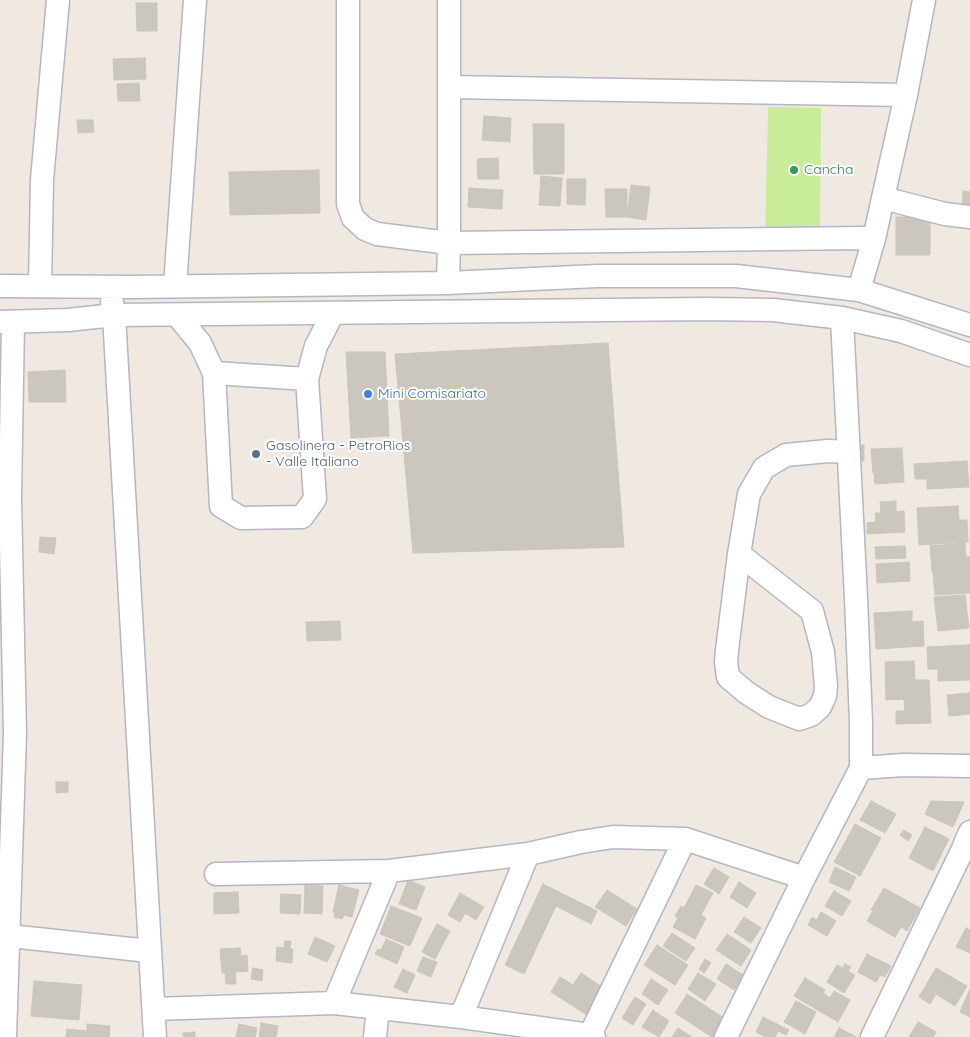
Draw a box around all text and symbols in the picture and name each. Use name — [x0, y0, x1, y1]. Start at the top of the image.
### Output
place label: Cancha — [804, 162, 853, 178]
marker: Cancha — [788, 164, 800, 176]
place label: Mini Comisariato — [378, 386, 486, 402]
marker: Mini Comisariato — [362, 388, 374, 400]
place label: Gasolinera - PetroRios - Valle Italiano — [266, 438, 410, 471]
marker: Gasolinera - PetroRios - Valle Italiano — [250, 448, 262, 460]

